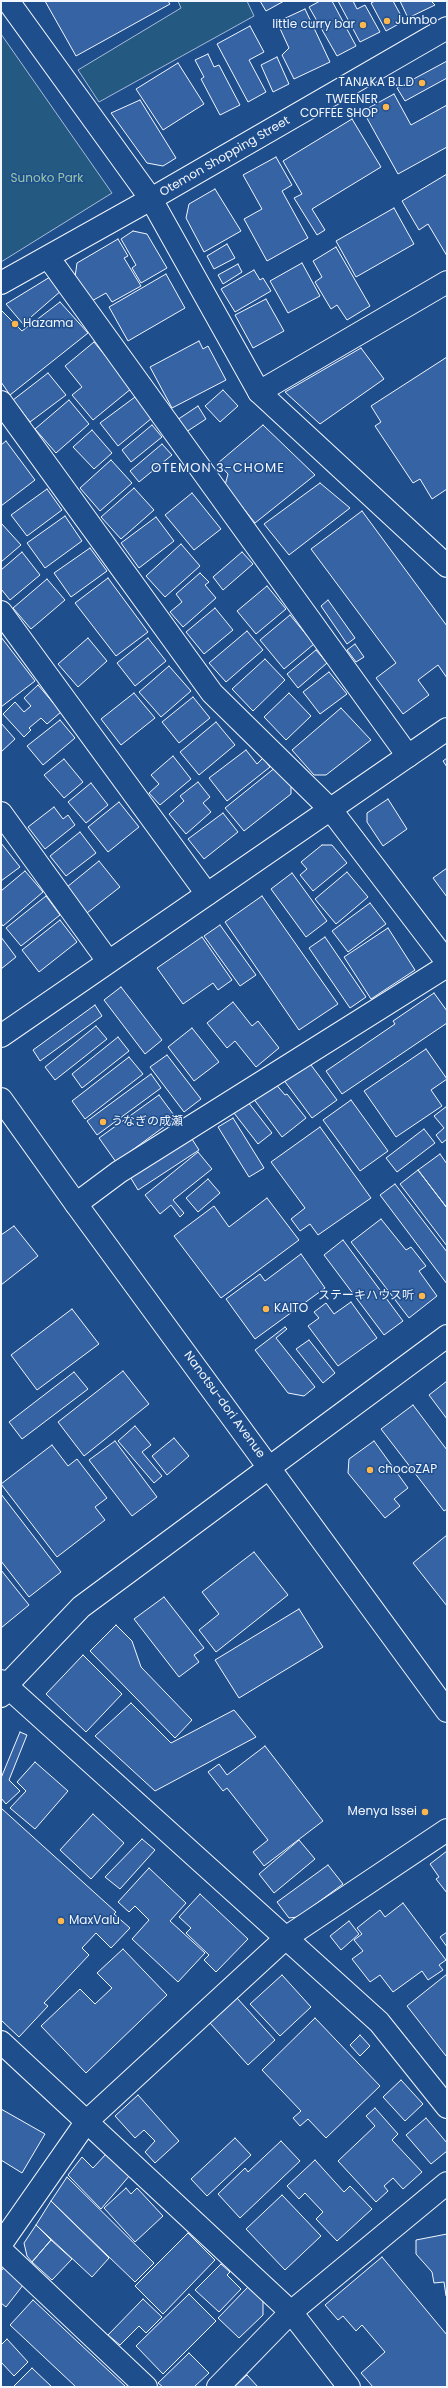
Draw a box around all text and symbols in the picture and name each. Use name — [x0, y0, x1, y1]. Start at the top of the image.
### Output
place label: Jumbo — [395, 14, 437, 28]
marker: Jumbo — [382, 16, 392, 26]
place label: little curry bar — [272, 18, 355, 32]
marker: little curry bar — [358, 20, 368, 30]
place label: TANAKA B.L.D — [338, 76, 414, 90]
marker: TANAKA B.L.D — [417, 78, 427, 88]
place label: TWEENER COFFEE SHOP — [300, 93, 378, 121]
marker: TWEENER COFFEE SHOP — [381, 102, 391, 112]
street label: Otemon Shopping Street — [157, 114, 293, 200]
park label: Sunoko Park — [11, 172, 83, 186]
place label: Hazama — [23, 317, 73, 331]
marker: Hazama — [10, 319, 20, 329]
district label: OTEMON 3-CHOME — [151, 461, 285, 477]
place label: うなぎの成瀬 — [111, 1115, 183, 1129]
marker: うなぎの成瀬 — [98, 1117, 108, 1127]
place label: ステーキハウス听 — [318, 1289, 414, 1303]
marker: ステーキハウス听 — [417, 1291, 427, 1301]
place label: KAITO — [274, 1302, 308, 1316]
marker: KAITO — [261, 1304, 271, 1314]
street label: Nanotsu-dori Avenue — [180, 1349, 268, 1461]
place label: chocoZAP — [378, 1463, 437, 1477]
marker: chocoZAP — [365, 1465, 375, 1475]
place label: Menya Issei — [348, 1805, 417, 1819]
marker: Menya Issei — [420, 1807, 430, 1817]
place label: MaxValu — [69, 1914, 120, 1928]
marker: MaxValu — [56, 1916, 66, 1926]

